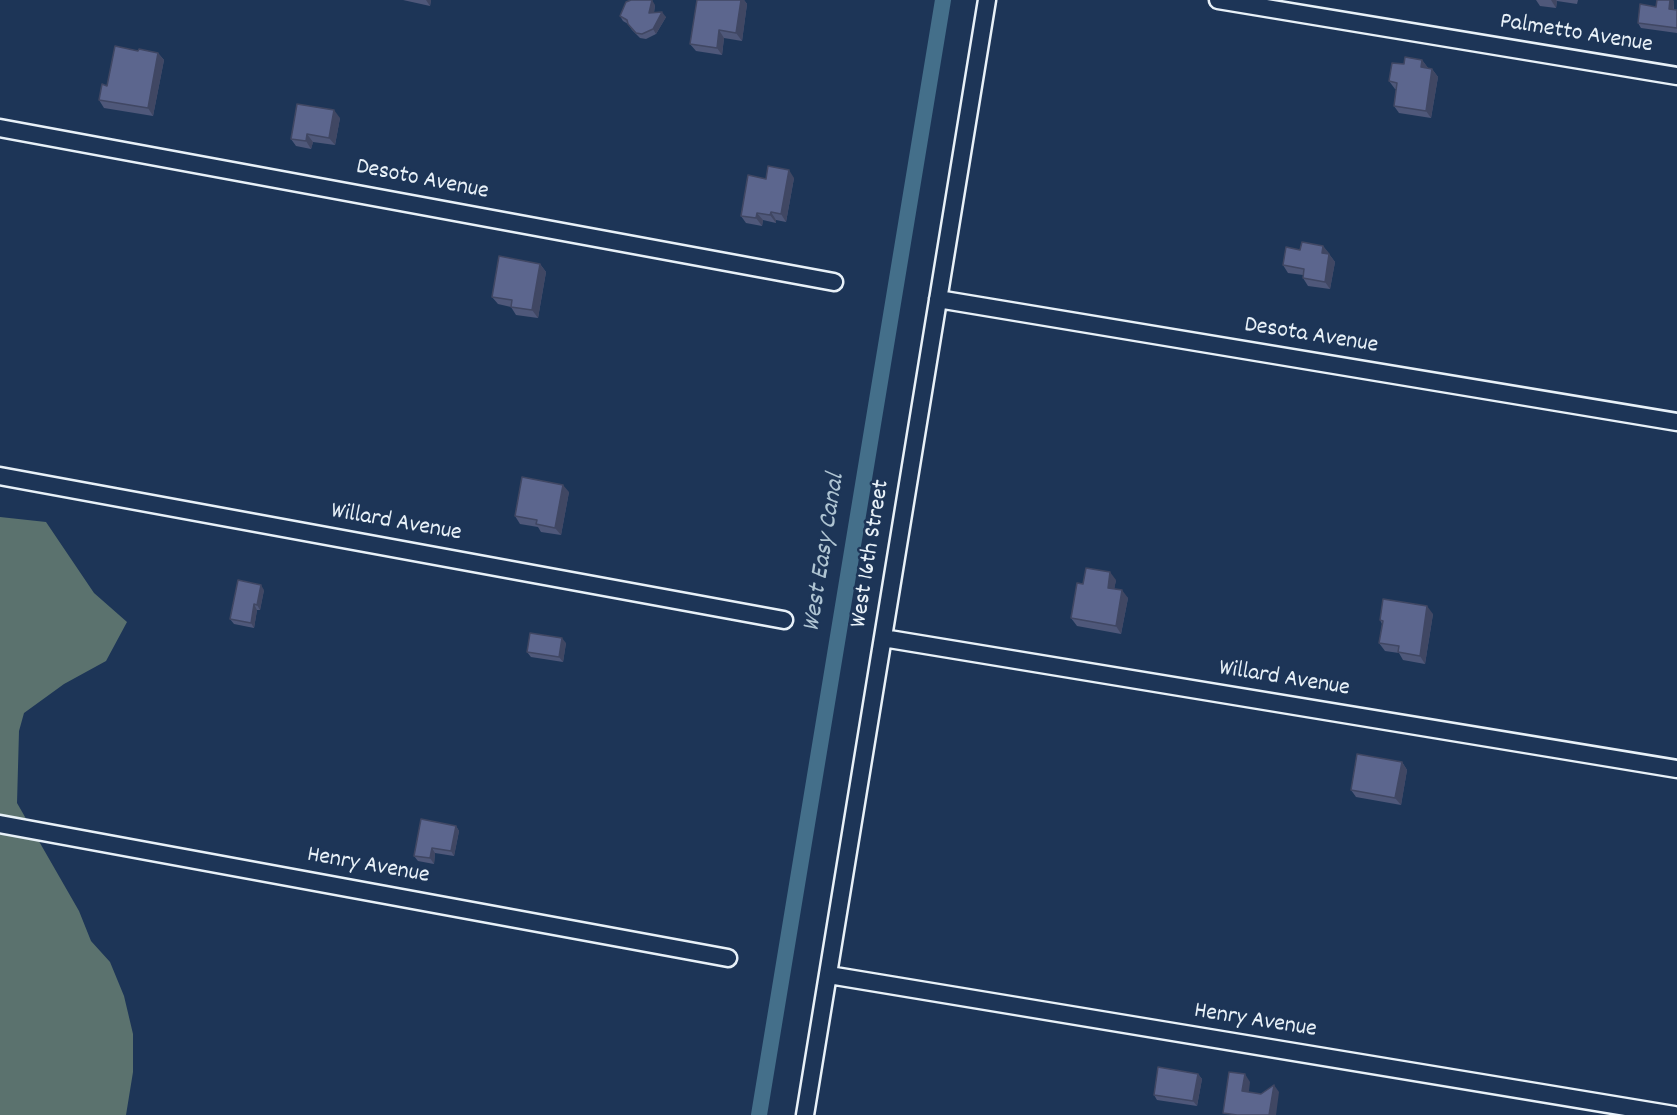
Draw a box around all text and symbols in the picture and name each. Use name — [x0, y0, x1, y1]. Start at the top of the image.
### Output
street label: Palmetto Avenue — [1497, 9, 1655, 61]
street label: Desoto Avenue — [353, 154, 491, 208]
street label: Desota Avenue — [1242, 312, 1380, 362]
water label: West Easy Canal — [798, 472, 854, 634]
street label: West 16th Street — [846, 478, 898, 630]
street label: Willard Avenue — [328, 498, 464, 550]
street label: Willard Avenue — [1216, 655, 1352, 705]
street label: Henry Avenue — [305, 842, 431, 892]
street label: Henry Avenue — [1192, 998, 1318, 1046]

